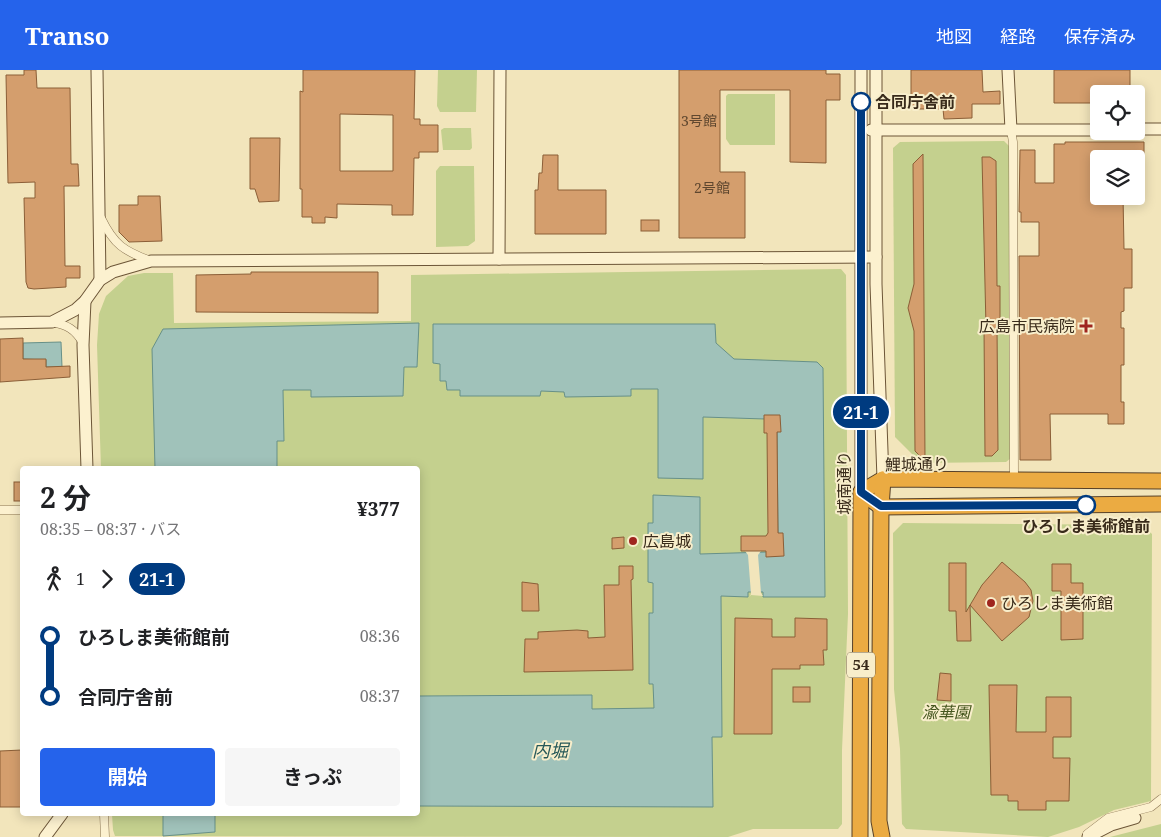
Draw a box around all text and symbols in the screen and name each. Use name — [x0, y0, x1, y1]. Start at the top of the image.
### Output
text: Transo — [25, 19, 109, 52]
text: 地図 — [936, 24, 972, 48]
text: 経路 — [1000, 24, 1036, 48]
text: 保存済み — [1064, 24, 1136, 48]
map controls — [1090, 85, 1145, 205]
button: locate — [1090, 85, 1145, 140]
place label: 合同庁舎前 — [875, 91, 955, 113]
marker: 合同庁舎前 — [851, 92, 871, 112]
house number: 3号館 — [681, 111, 717, 130]
button: layers — [1090, 150, 1145, 205]
house number: 2号館 — [694, 178, 730, 197]
place label: 広島市民病院 — [979, 315, 1075, 337]
marker: 広島市民病院 — [1079, 319, 1093, 333]
line badge: 21-1 — [826, 396, 896, 428]
text: 21-1 — [843, 400, 879, 424]
street label: 城南通り — [833, 451, 855, 515]
street label: 鯉城通り — [885, 452, 949, 476]
text: 2 分 — [40, 478, 91, 516]
marker: ひろしま美術館前 — [1076, 495, 1096, 515]
text: ¥377 — [357, 496, 400, 522]
place label: ひろしま美術館前 — [1022, 515, 1150, 537]
text: 08:35 – 08:37 · バス — [40, 518, 181, 540]
place label: 広島城 — [643, 530, 691, 552]
marker: 広島城 — [627, 535, 639, 547]
icon: walk — [40, 565, 68, 593]
icon: forward — [93, 565, 121, 593]
text: 21-1 — [139, 567, 175, 591]
text: 1 — [76, 568, 85, 590]
place label: ひろしま美術館 — [1001, 592, 1113, 614]
marker: ひろしま美術館 — [985, 597, 997, 609]
text: ひろしま美術館前 — [78, 624, 230, 650]
text: 08:36 — [360, 625, 400, 647]
road number: 54 — [847, 652, 875, 678]
text: 合同庁舎前 — [78, 684, 173, 710]
text: 08:37 — [360, 685, 400, 707]
park label: 渝華園 — [922, 701, 972, 723]
water label: 内堀 — [532, 738, 571, 762]
button: 開始 — [40, 748, 215, 806]
button: きっぷ — [225, 748, 400, 806]

